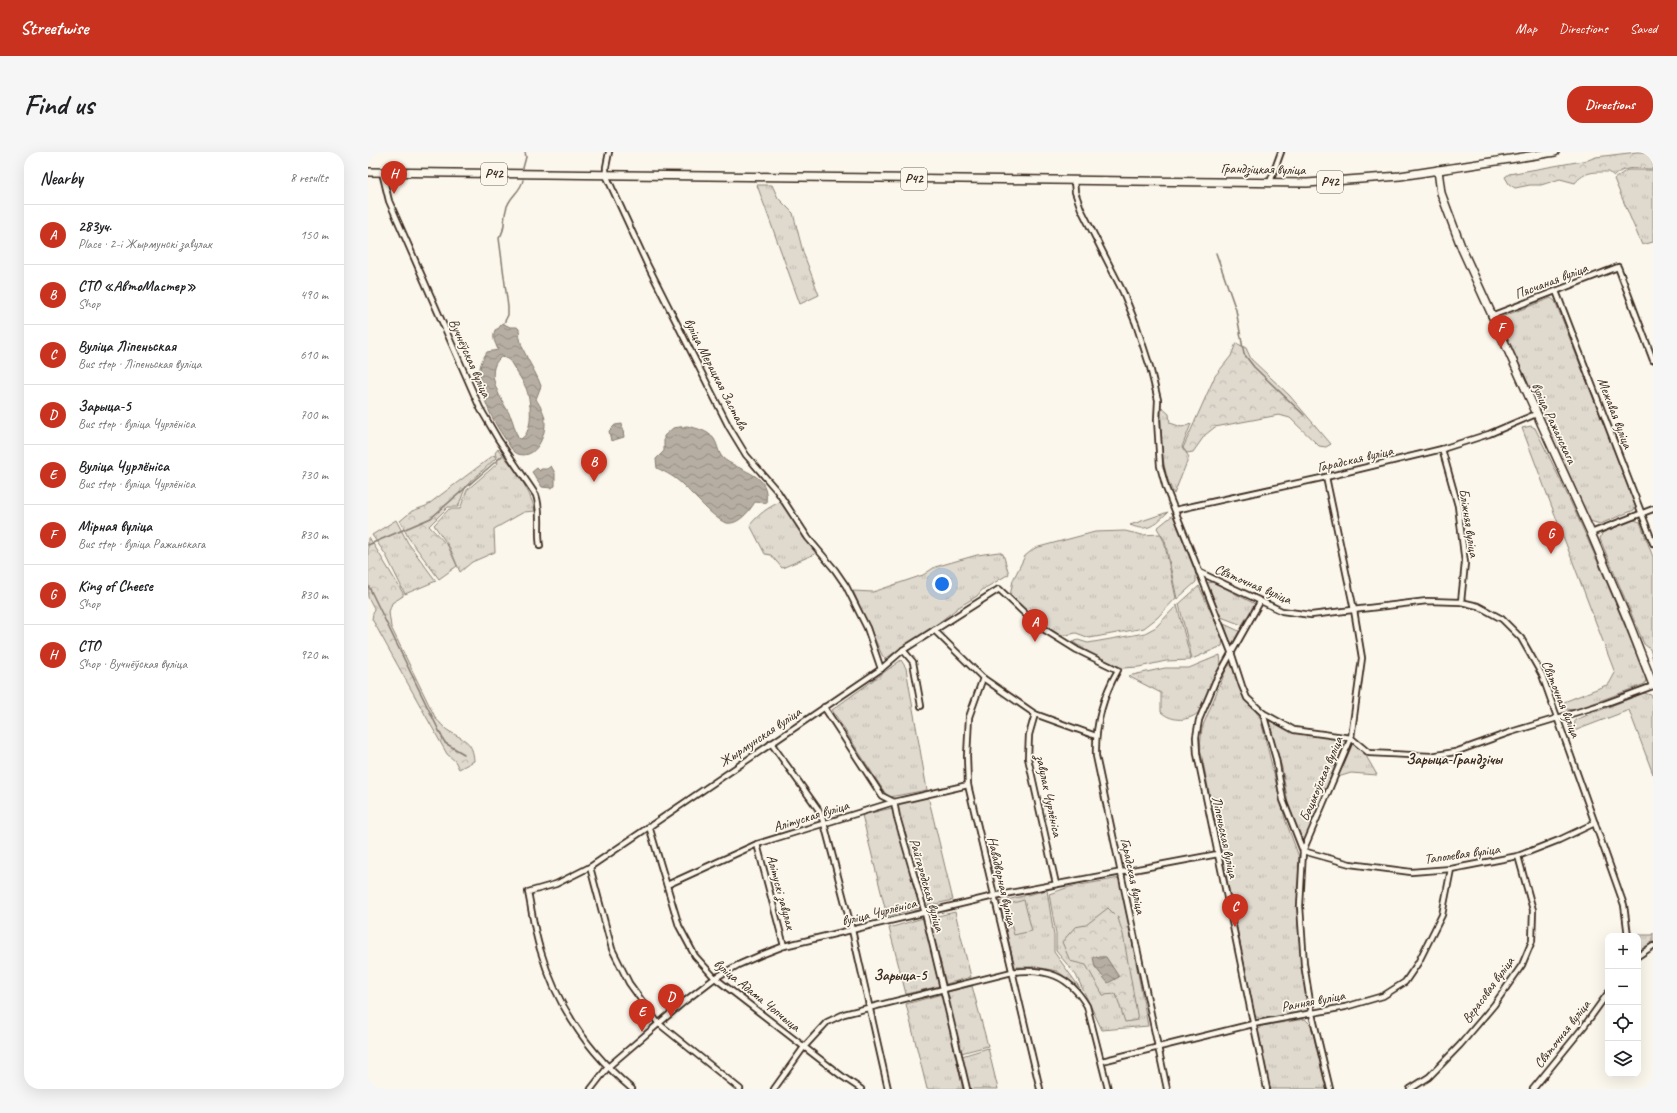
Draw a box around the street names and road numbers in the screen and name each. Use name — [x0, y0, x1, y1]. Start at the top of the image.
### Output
street label: Грандзіцкая вуліца — [1220, 160, 1307, 178]
road number: Р42 — [481, 163, 507, 185]
road number: Р42 — [901, 168, 927, 190]
road number: Р42 — [1317, 171, 1343, 193]
street label: Пясчаная вуліца — [1512, 259, 1591, 303]
street label: вуліца Мерацкая Застава — [680, 315, 752, 434]
street label: Вучнёўская вуліца — [445, 316, 495, 401]
street label: Межавая вуліца — [1594, 375, 1637, 452]
street label: вуліца Ражанскага — [1528, 380, 1581, 467]
street label: Гарадская вуліца — [1315, 442, 1395, 476]
street label: Бліжняя вуліца — [1455, 487, 1483, 559]
street label: Святочная вуліца — [1212, 560, 1295, 608]
street label: Святочная вуліца — [1538, 658, 1585, 741]
street label: Жырмунская вуліца — [716, 703, 805, 771]
street label: Бацькоўская вуліца — [1296, 733, 1347, 824]
street label: завулак Чурлёніса — [1032, 752, 1066, 839]
street label: Ліпеньская вуліца — [1208, 794, 1242, 880]
street label: Алітуская вуліца — [771, 796, 852, 836]
street label: Навадворная вуліца — [984, 835, 1021, 928]
street label: Гарадская вуліца — [1117, 836, 1150, 916]
street label: Райгародская вуліца — [906, 837, 949, 934]
street label: Таполевая вуліца — [1423, 840, 1502, 868]
street label: Алітускі завулак — [763, 853, 800, 933]
street label: вуліца Чурлёніса — [840, 894, 919, 929]
street label: Верасовая вуліца — [1458, 953, 1518, 1027]
street label: вуліца Адама Чопчыца — [710, 955, 804, 1036]
street label: Ранняя вуліца — [1280, 986, 1347, 1015]
street label: Святочная вуліца — [1530, 996, 1594, 1071]

